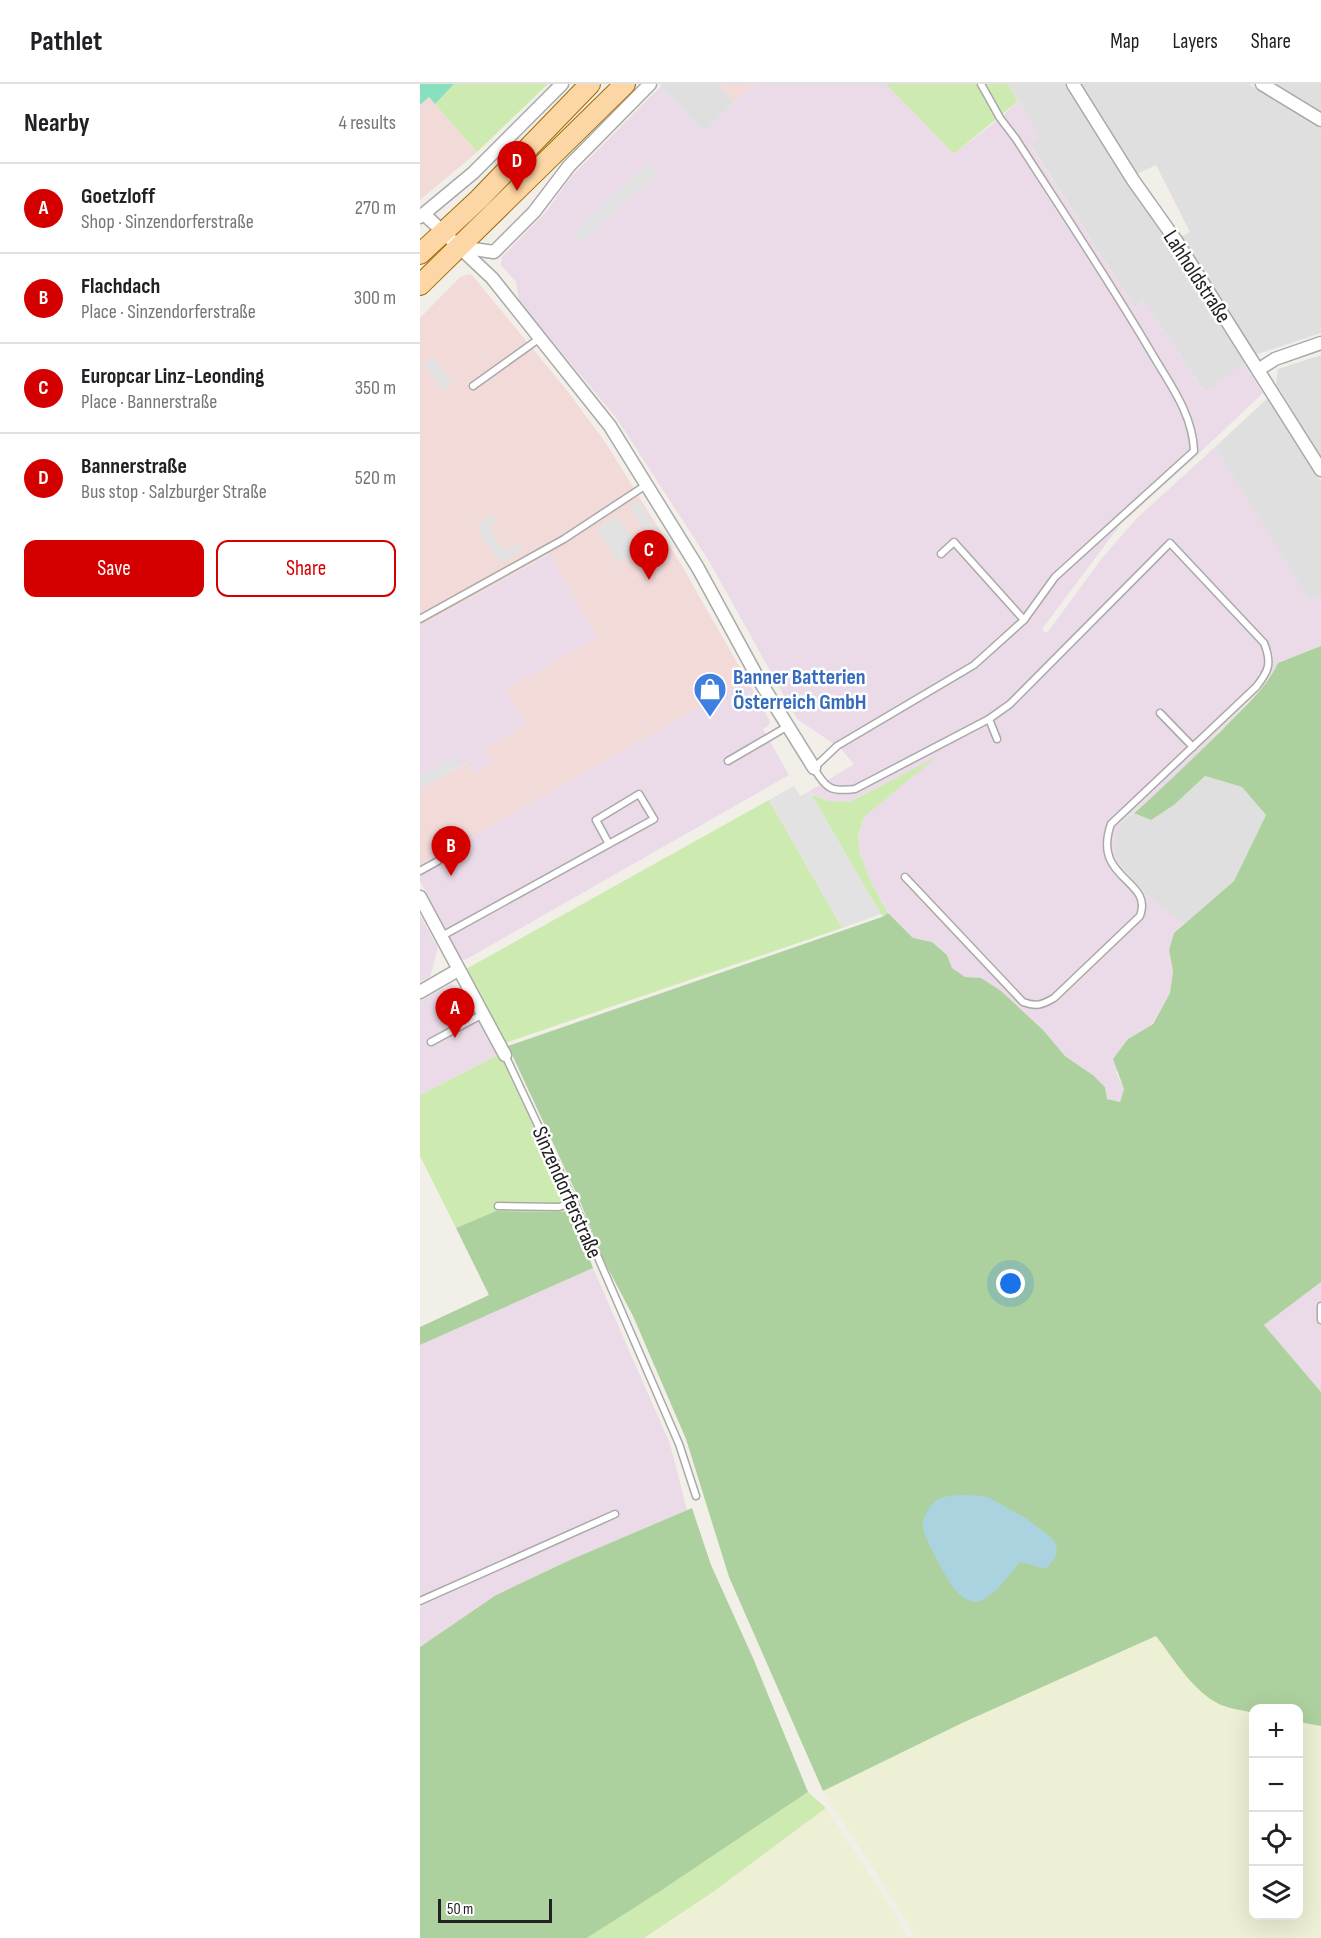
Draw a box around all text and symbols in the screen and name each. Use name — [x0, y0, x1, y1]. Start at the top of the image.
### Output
text: Pathlet — [30, 25, 102, 58]
text: Map — [1110, 29, 1139, 54]
text: Layers — [1172, 29, 1218, 54]
text: Share — [1251, 29, 1291, 54]
text: Nearby — [24, 108, 90, 139]
text: 4 results — [339, 111, 396, 135]
pin: D — [498, 141, 536, 191]
text: Goetzloff — [81, 183, 155, 210]
text: A — [39, 196, 48, 220]
text: 270 m — [355, 196, 396, 220]
text: Shop · Sinzendorferstraße — [81, 210, 254, 234]
street label: Lahholdstraße — [1157, 225, 1237, 328]
text: Flachdach — [81, 273, 160, 300]
text: B — [39, 286, 48, 310]
text: 300 m — [354, 286, 396, 310]
text: Place · Sinzendorferstraße — [81, 300, 256, 324]
text: Europcar Linz-Leonding — [81, 363, 264, 390]
text: C — [38, 376, 49, 400]
text: 350 m — [355, 376, 396, 400]
text: Place · Bannerstraße — [81, 390, 217, 414]
text: Bannerstraße — [81, 453, 187, 480]
text: D — [38, 466, 49, 490]
text: 520 m — [355, 466, 396, 490]
text: Bus stop · Salzburger Straße — [81, 480, 267, 504]
pin: C — [630, 530, 668, 580]
button: Save — [24, 540, 204, 597]
button: Share — [216, 540, 396, 597]
place label: Banner Batterien Österreich GmbH — [733, 664, 867, 716]
shop icon: Banner Batterien Österreich GmbH — [692, 671, 728, 718]
pin: B — [432, 826, 471, 876]
pin: A — [435, 988, 474, 1038]
street label: Sinzendorferstraße — [526, 1122, 608, 1263]
your location — [996, 1269, 1025, 1298]
map controls — [1249, 1704, 1303, 1920]
button: + — [1249, 1704, 1303, 1758]
button: − — [1249, 1758, 1303, 1812]
button: locate — [1249, 1812, 1303, 1866]
button: layers — [1249, 1866, 1303, 1920]
scale bar — [438, 1896, 552, 1924]
text: 50 m — [447, 1900, 473, 1919]

